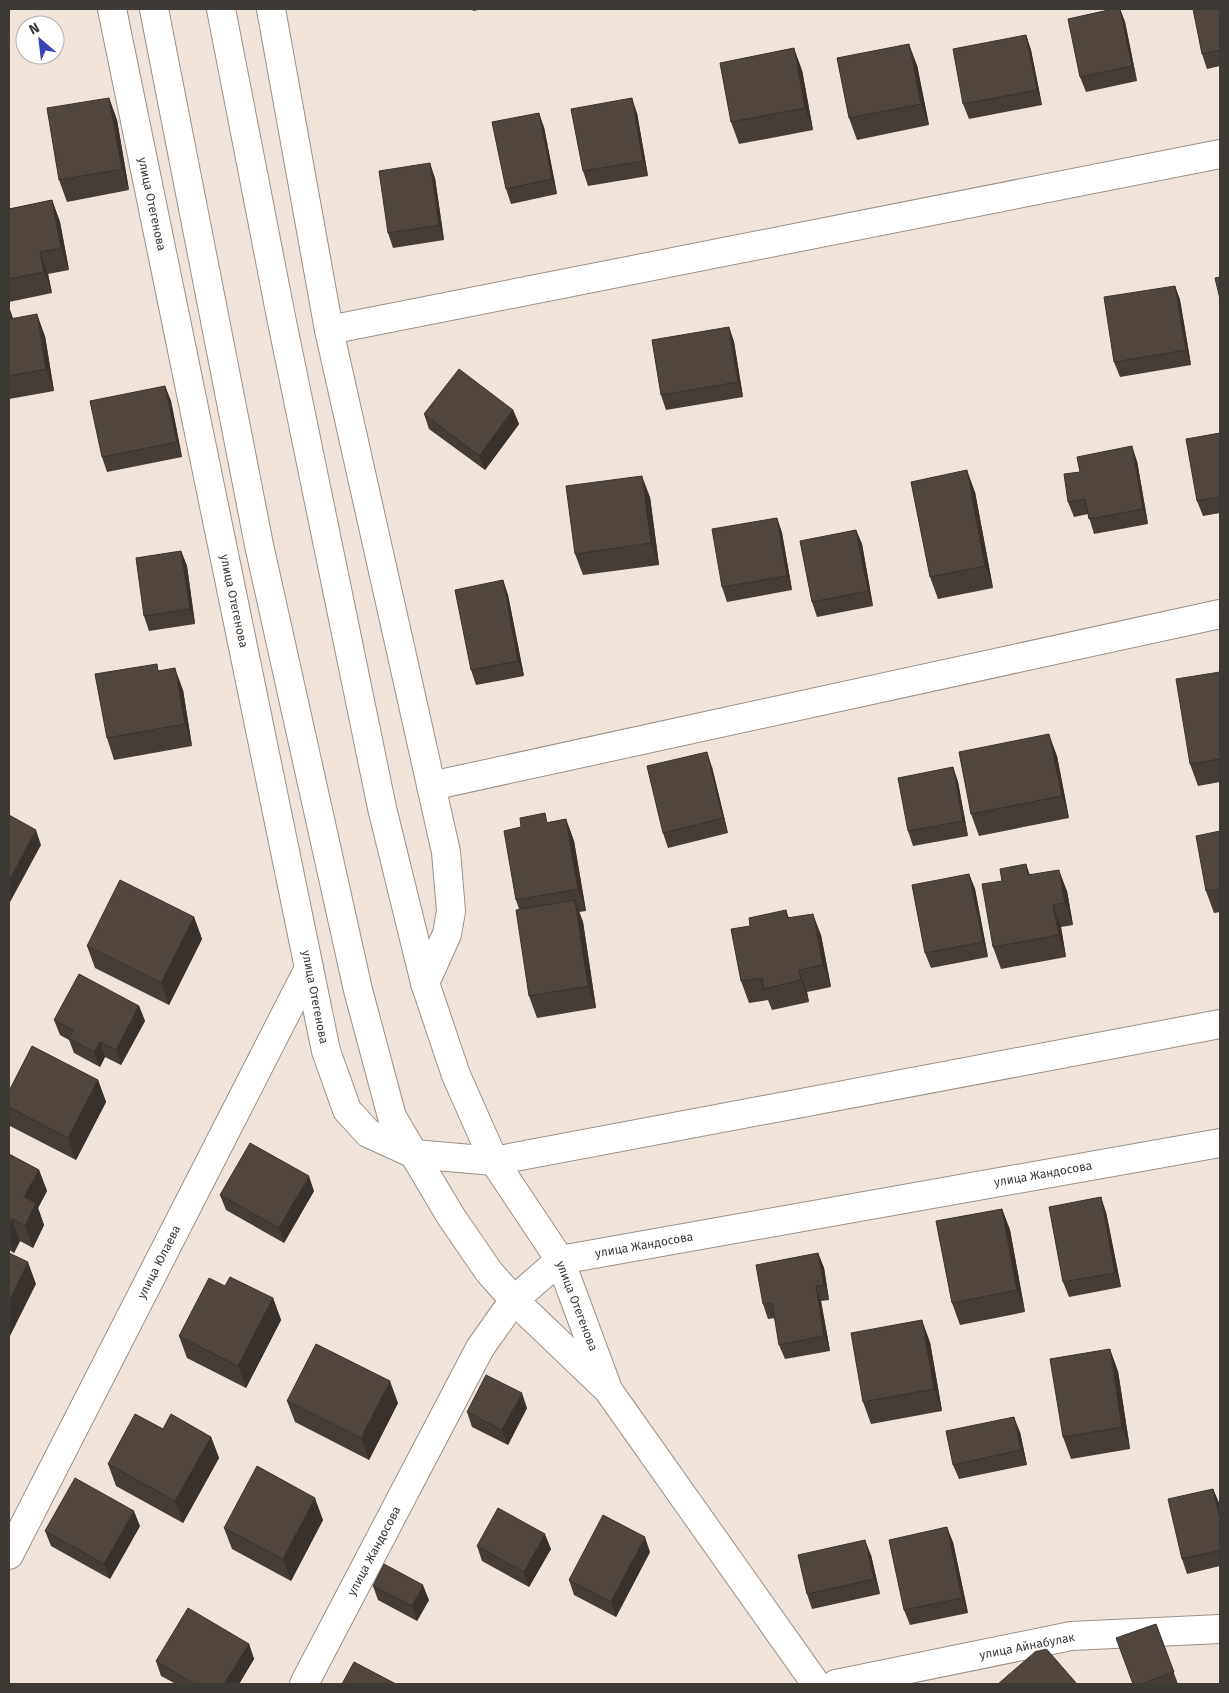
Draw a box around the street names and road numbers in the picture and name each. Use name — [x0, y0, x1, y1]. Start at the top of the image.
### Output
street label: улица Отегенова — [135, 156, 169, 252]
street label: улица Отегенова — [217, 553, 251, 649]
street label: улица Отегенова — [299, 949, 331, 1045]
street label: улица Жандосова — [993, 1158, 1093, 1190]
street label: улица Юлаева — [135, 1223, 183, 1301]
street label: улица Жандосова — [594, 1229, 694, 1261]
street label: улица Отегенова — [553, 1259, 601, 1353]
street label: улица Жандосова — [344, 1504, 404, 1598]
street label: улица Айнабулак — [978, 1630, 1077, 1662]

